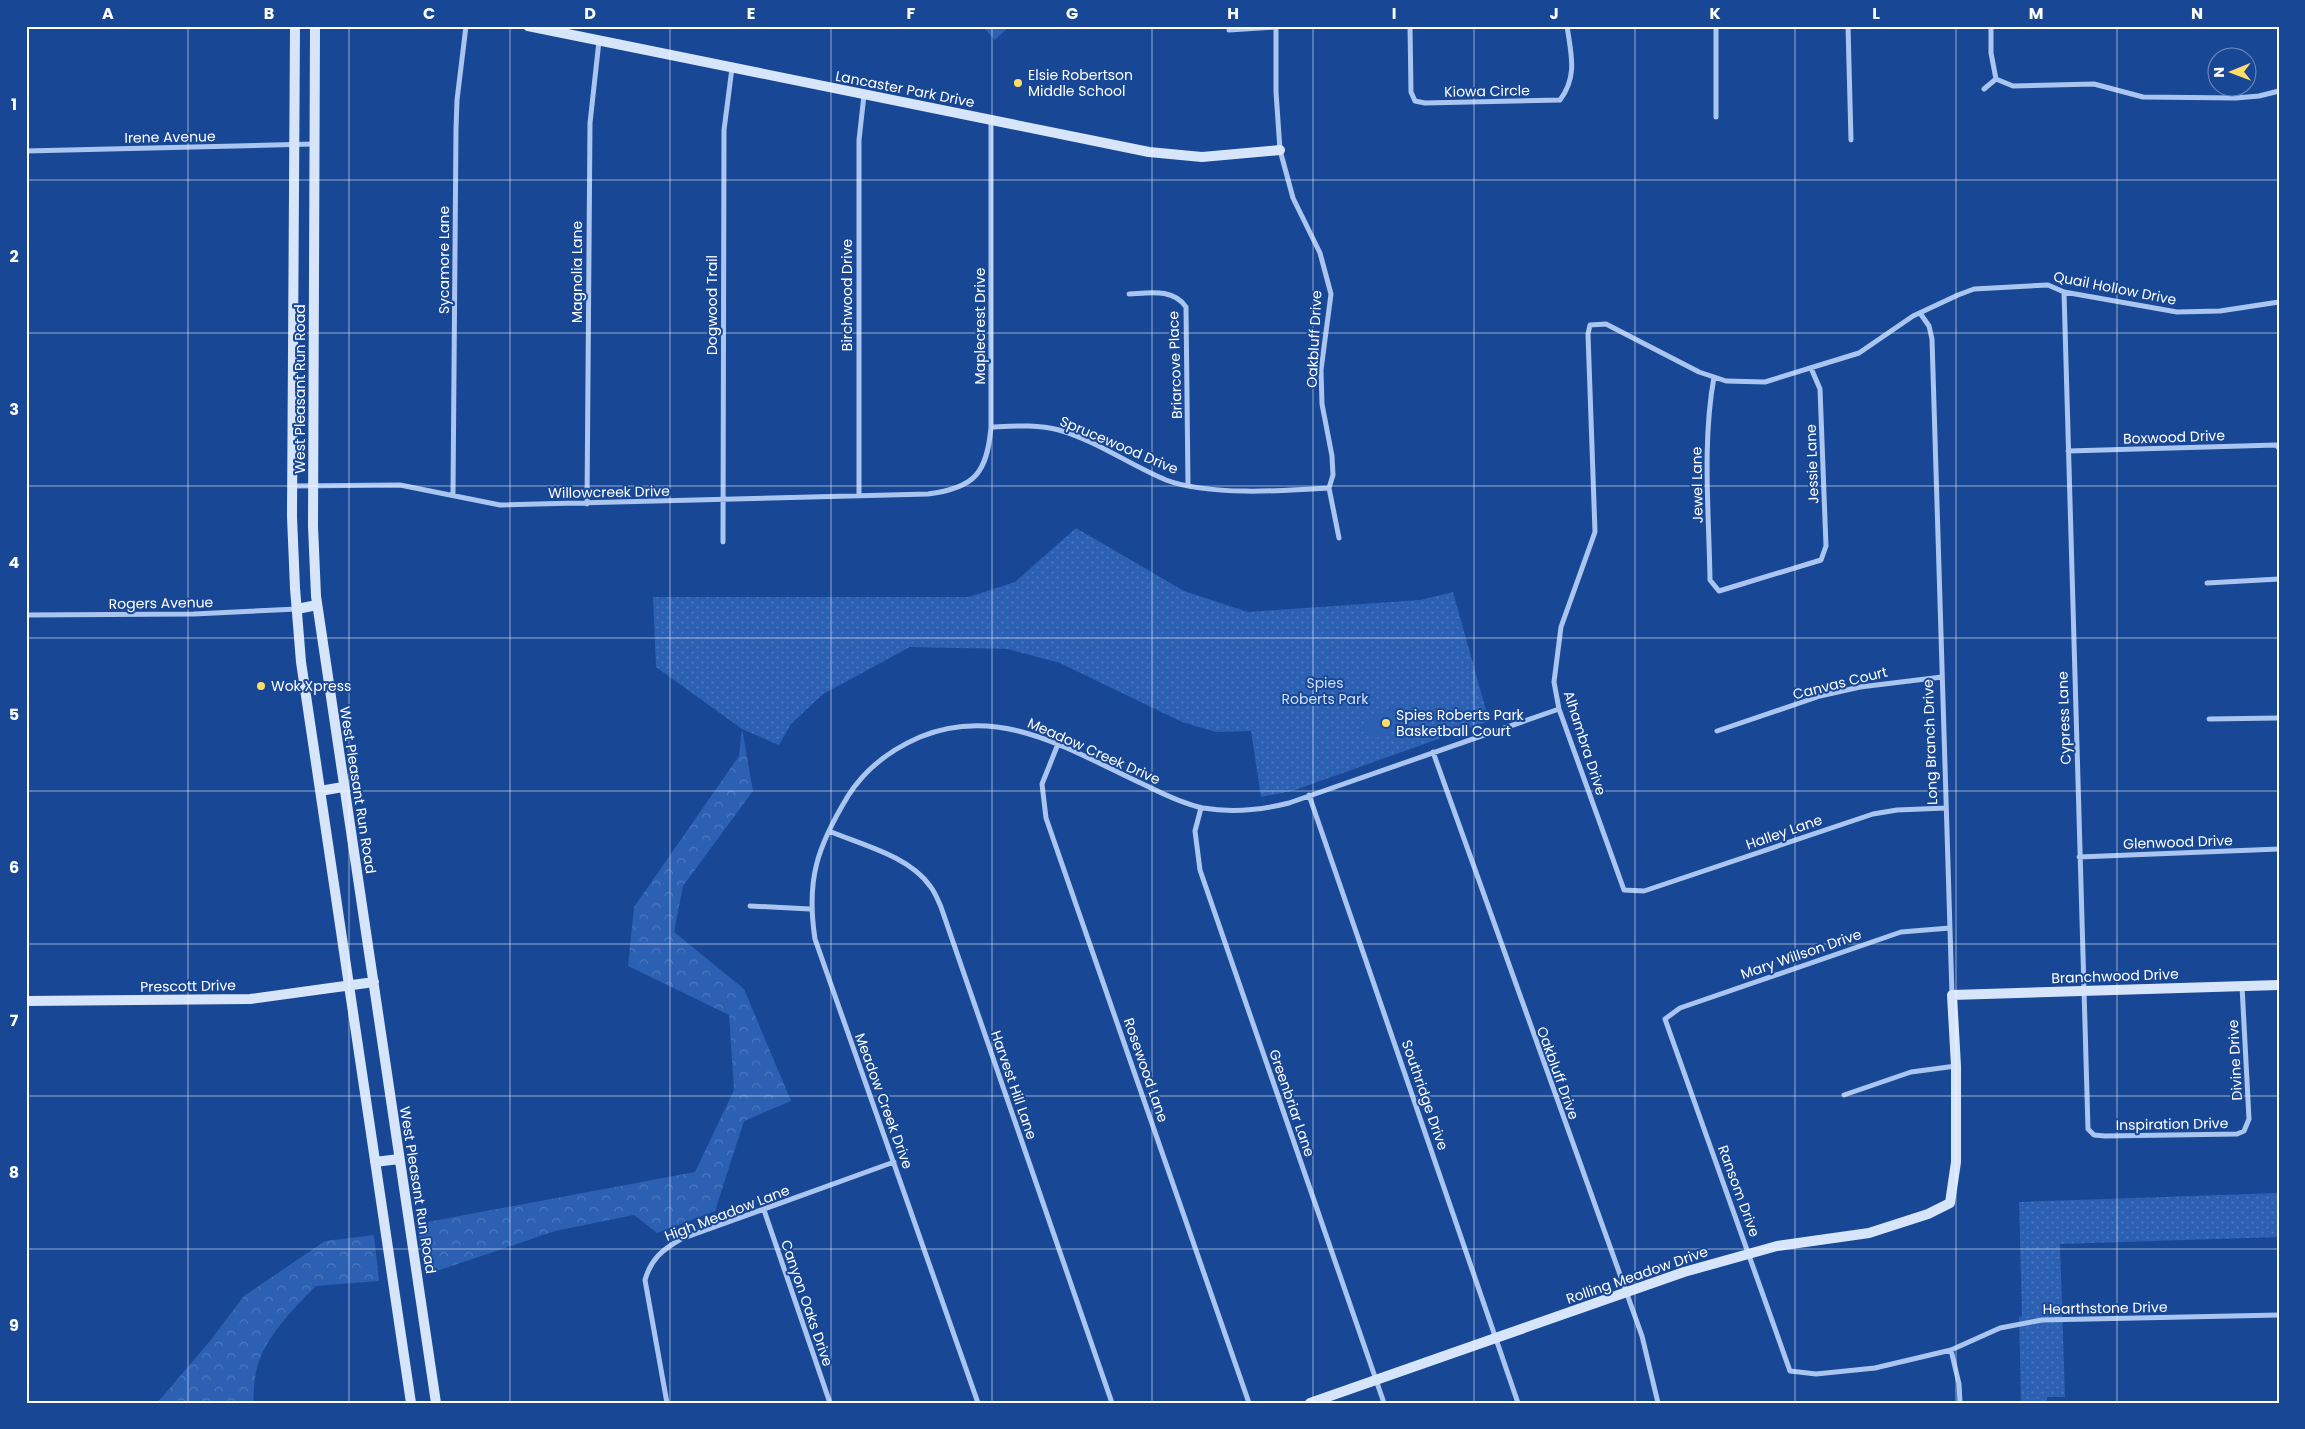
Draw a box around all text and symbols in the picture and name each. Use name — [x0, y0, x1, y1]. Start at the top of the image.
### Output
text: A — [102, 2, 114, 25]
text: B — [264, 2, 274, 25]
text: C — [423, 2, 435, 25]
text: D — [584, 2, 596, 25]
text: E — [747, 2, 755, 25]
text: F — [907, 2, 916, 25]
text: G — [1066, 2, 1078, 25]
text: H — [1227, 2, 1239, 25]
text: I — [1392, 2, 1396, 25]
text: J — [1549, 2, 1559, 25]
text: K — [1709, 2, 1721, 25]
text: L — [1872, 2, 1880, 25]
text: M — [2029, 2, 2043, 25]
text: N — [2191, 2, 2203, 25]
north arrow — [2208, 48, 2258, 98]
place label: Elsie Robertson Middle School — [1028, 65, 1133, 101]
street label: Lancaster Park Drive — [834, 66, 977, 112]
text: N — [2209, 67, 2229, 78]
marker: Elsie Robertson Middle School — [1012, 77, 1024, 89]
street label: Kiowa Circle — [1444, 80, 1530, 102]
text: 1 — [11, 93, 17, 116]
street label: Irene Avenue — [124, 126, 216, 148]
street label: Sycamore Lane — [434, 206, 454, 314]
street label: Magnolia Lane — [567, 221, 587, 323]
street label: Birchwood Drive — [837, 238, 857, 351]
text: 2 — [9, 245, 19, 268]
street label: Dogwood Trail — [702, 255, 722, 355]
street label: Quail Hollow Drive — [2052, 266, 2179, 310]
street label: Maplecrest Drive — [970, 267, 990, 384]
street label: Oakbluff Drive — [1301, 289, 1327, 388]
street label: West Pleasant Run Road — [290, 304, 310, 474]
street label: Briarcove Place — [1163, 310, 1187, 419]
text: 3 — [9, 398, 19, 421]
street label: Sprucewood Drive — [1057, 411, 1182, 479]
street label: Jessie Lane — [1801, 423, 1823, 504]
street label: Boxwood Drive — [2123, 425, 2226, 449]
street label: Jewel Lane — [1686, 446, 1708, 523]
street label: Willowcreek Drive — [548, 481, 670, 503]
text: 4 — [9, 551, 20, 574]
street label: Rogers Avenue — [109, 592, 214, 614]
street label: Canvas Court — [1791, 662, 1889, 704]
street label: Cypress Lane — [2052, 671, 2076, 765]
park label: Spies Roberts Park — [1282, 673, 1369, 709]
place label: Wok Xpress — [271, 676, 351, 696]
street label: Long Branch Drive — [1918, 679, 1942, 805]
marker: Wok Xpress — [255, 680, 267, 692]
street label: Alhambra Drive — [1559, 688, 1611, 798]
text: 5 — [9, 703, 19, 726]
street label: West Pleasant Run Road — [335, 705, 381, 875]
place label: Spies Roberts Park Basketball Court — [1396, 705, 1525, 741]
street label: Meadow Creek Drive — [1024, 713, 1164, 789]
marker: Spies Roberts Park Basketball Court — [1380, 717, 1392, 729]
street label: Halley Lane — [1743, 810, 1825, 854]
street label: Glenwood Drive — [2123, 830, 2233, 854]
text: 6 — [9, 856, 19, 879]
street label: Mary Willson Drive — [1738, 924, 1864, 984]
street label: Branchwood Drive — [2051, 964, 2179, 988]
street label: Prescott Drive — [140, 975, 236, 997]
text: 7 — [10, 1009, 19, 1032]
street label: Rosewood Lane — [1119, 1015, 1173, 1125]
street label: Divine Drive — [2223, 1019, 2247, 1101]
street label: Oakbluff Drive — [1532, 1024, 1584, 1123]
street label: Harvest Hill Lane — [986, 1028, 1042, 1142]
street label: Meadow Creek Drive — [850, 1030, 918, 1172]
street label: Southridge Drive — [1397, 1037, 1453, 1153]
street label: Greenbriar Lane — [1264, 1047, 1320, 1160]
street label: West Pleasant Run Road — [395, 1105, 441, 1275]
street label: Inspiration Drive — [2116, 1113, 2229, 1135]
street label: Ransom Drive — [1713, 1142, 1765, 1240]
text: 8 — [9, 1161, 19, 1184]
street label: High Meadow Lane — [662, 1180, 793, 1246]
street label: Canyon Oaks Drive — [776, 1237, 838, 1369]
street label: Rolling Meadow Drive — [1563, 1241, 1711, 1309]
street label: Hearthstone Drive — [2042, 1297, 2168, 1319]
text: 9 — [9, 1314, 19, 1337]

